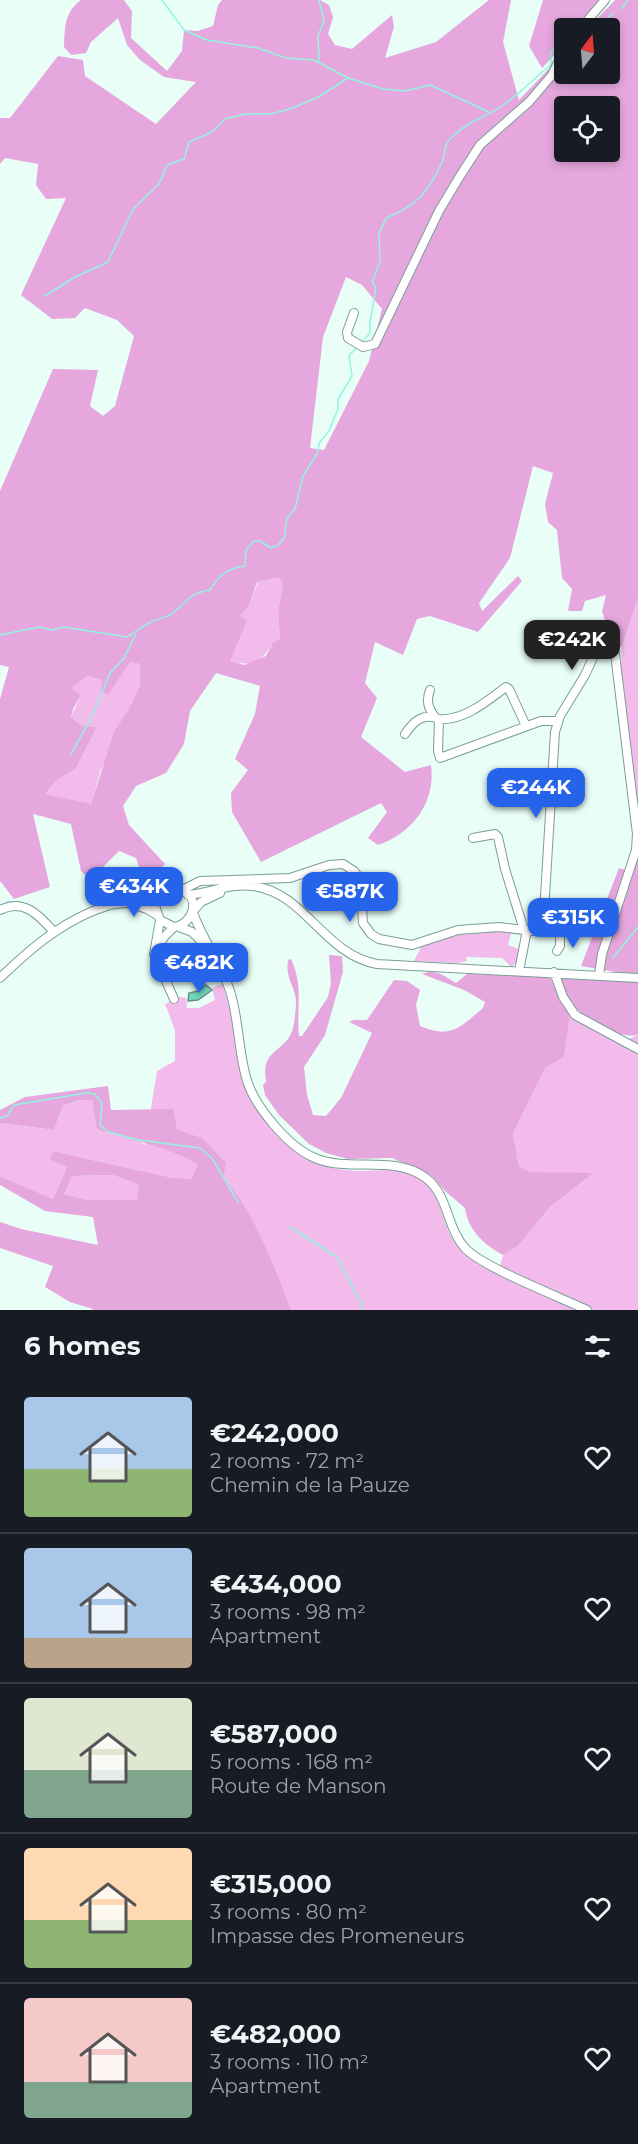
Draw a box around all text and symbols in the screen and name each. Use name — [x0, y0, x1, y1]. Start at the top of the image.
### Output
north arrow — [554, 18, 620, 84]
map controls — [554, 18, 620, 162]
button: locate — [554, 96, 620, 162]
pin: €242K — [530, 620, 614, 671]
text: €242K — [538, 627, 606, 651]
pin: €244K — [494, 768, 578, 819]
text: €244K — [501, 775, 571, 799]
pin: €434K — [92, 867, 176, 918]
pin: €587K — [308, 872, 392, 923]
text: €434K — [99, 874, 169, 898]
text: €587K — [316, 879, 384, 903]
pin: €315K — [531, 898, 615, 949]
text: €315K — [542, 905, 604, 929]
pin: €482K — [157, 943, 241, 994]
text: €482K — [164, 950, 234, 974]
text: 6 homes — [24, 1330, 141, 1362]
icon: filters — [581, 1330, 614, 1363]
text: €242,000 — [210, 1417, 339, 1449]
icon: home — [72, 1421, 144, 1493]
icon: heart — [581, 1441, 614, 1474]
text: 2 rooms · 72 m² — [210, 1449, 364, 1473]
text: Chemin de la Pauze — [210, 1473, 410, 1497]
text: €434,000 — [210, 1568, 342, 1600]
icon: home — [72, 1572, 144, 1644]
icon: heart — [581, 1592, 614, 1625]
text: 3 rooms · 98 m² — [210, 1600, 366, 1624]
text: Apartment — [210, 1624, 321, 1648]
text: €587,000 — [210, 1718, 338, 1750]
icon: home — [72, 1722, 144, 1794]
icon: heart — [581, 1742, 614, 1775]
text: 5 rooms · 168 m² — [210, 1750, 373, 1774]
text: Route de Manson — [210, 1774, 387, 1798]
text: €315,000 — [210, 1868, 332, 1900]
icon: home — [72, 1872, 144, 1944]
icon: heart — [581, 1892, 614, 1925]
text: 3 rooms · 80 m² — [210, 1900, 367, 1924]
text: Impasse des Promeneurs — [210, 1924, 464, 1948]
text: €482,000 — [210, 2018, 341, 2050]
icon: home — [72, 2022, 144, 2094]
icon: heart — [581, 2042, 614, 2075]
text: 3 rooms · 110 m² — [210, 2050, 369, 2074]
text: Apartment — [210, 2074, 321, 2098]

